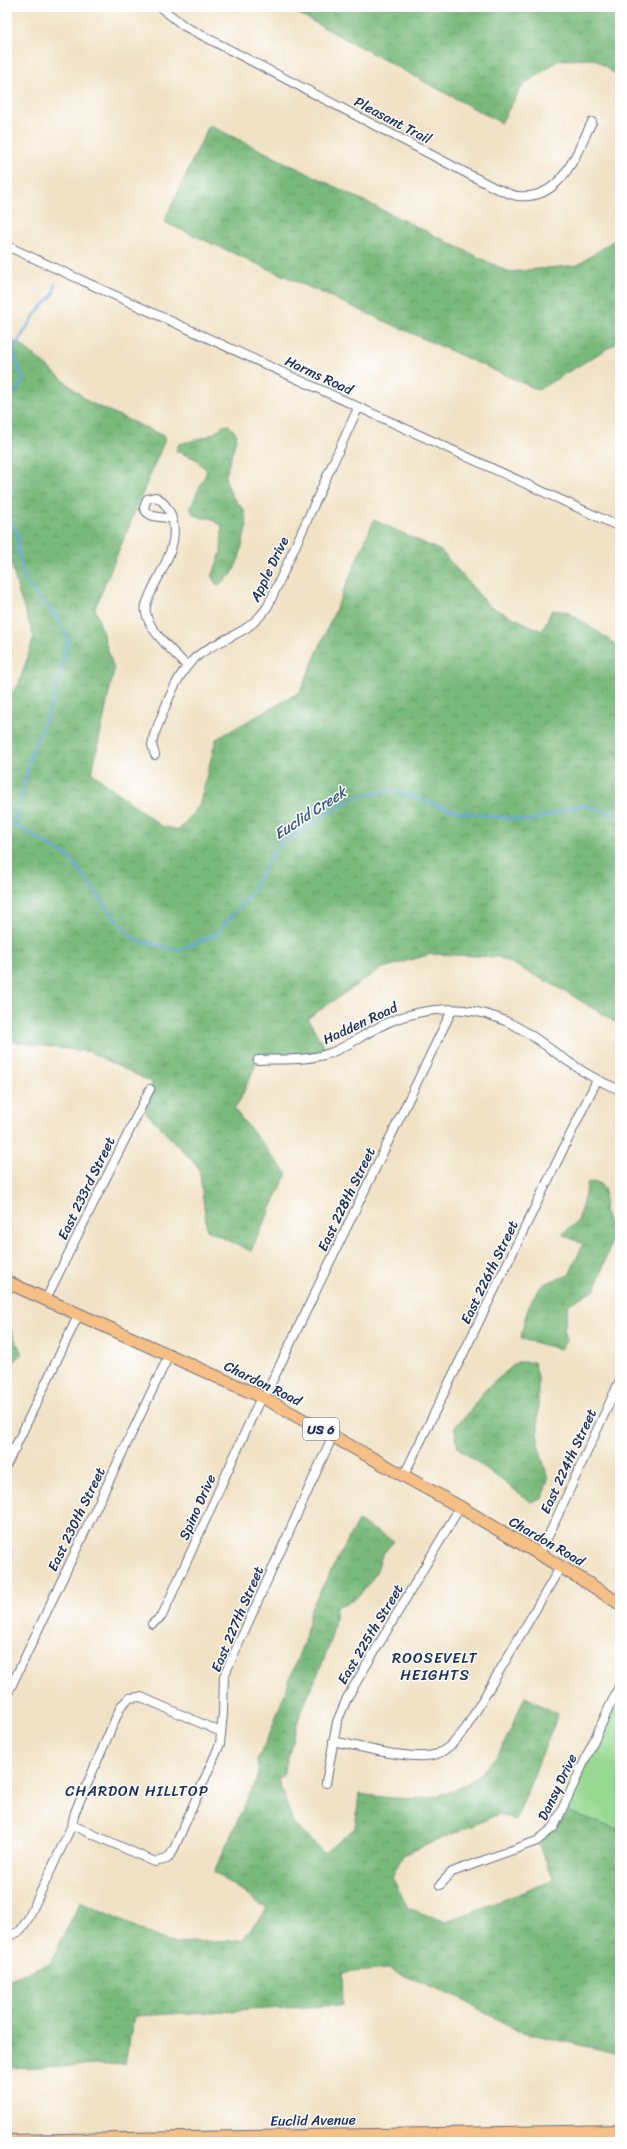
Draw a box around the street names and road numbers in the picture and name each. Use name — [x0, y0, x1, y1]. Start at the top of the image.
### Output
street label: Pleasant Trail — [350, 90, 437, 152]
street label: Harms Road — [281, 349, 359, 403]
street label: Apple Drive — [242, 532, 296, 607]
street label: Hadden Road — [319, 995, 403, 1052]
street label: East 233rd Street — [51, 1132, 122, 1244]
street label: East 228th Street — [310, 1143, 383, 1256]
street label: East 226th Street — [453, 1216, 525, 1328]
street label: Chardon Road — [219, 1354, 308, 1414]
street label: East 224th Street — [533, 1404, 604, 1518]
road number: US 6 — [303, 1418, 339, 1440]
street label: East 230th Street — [40, 1463, 113, 1576]
street label: Spino Drive — [172, 1470, 223, 1544]
street label: Chardon Road — [504, 1510, 591, 1574]
street label: East 227th Street — [204, 1562, 271, 1676]
street label: East 225th Street — [330, 1579, 410, 1689]
street label: Dansy Drive — [530, 1749, 584, 1825]
street label: Euclid Avenue — [270, 2107, 356, 2134]

